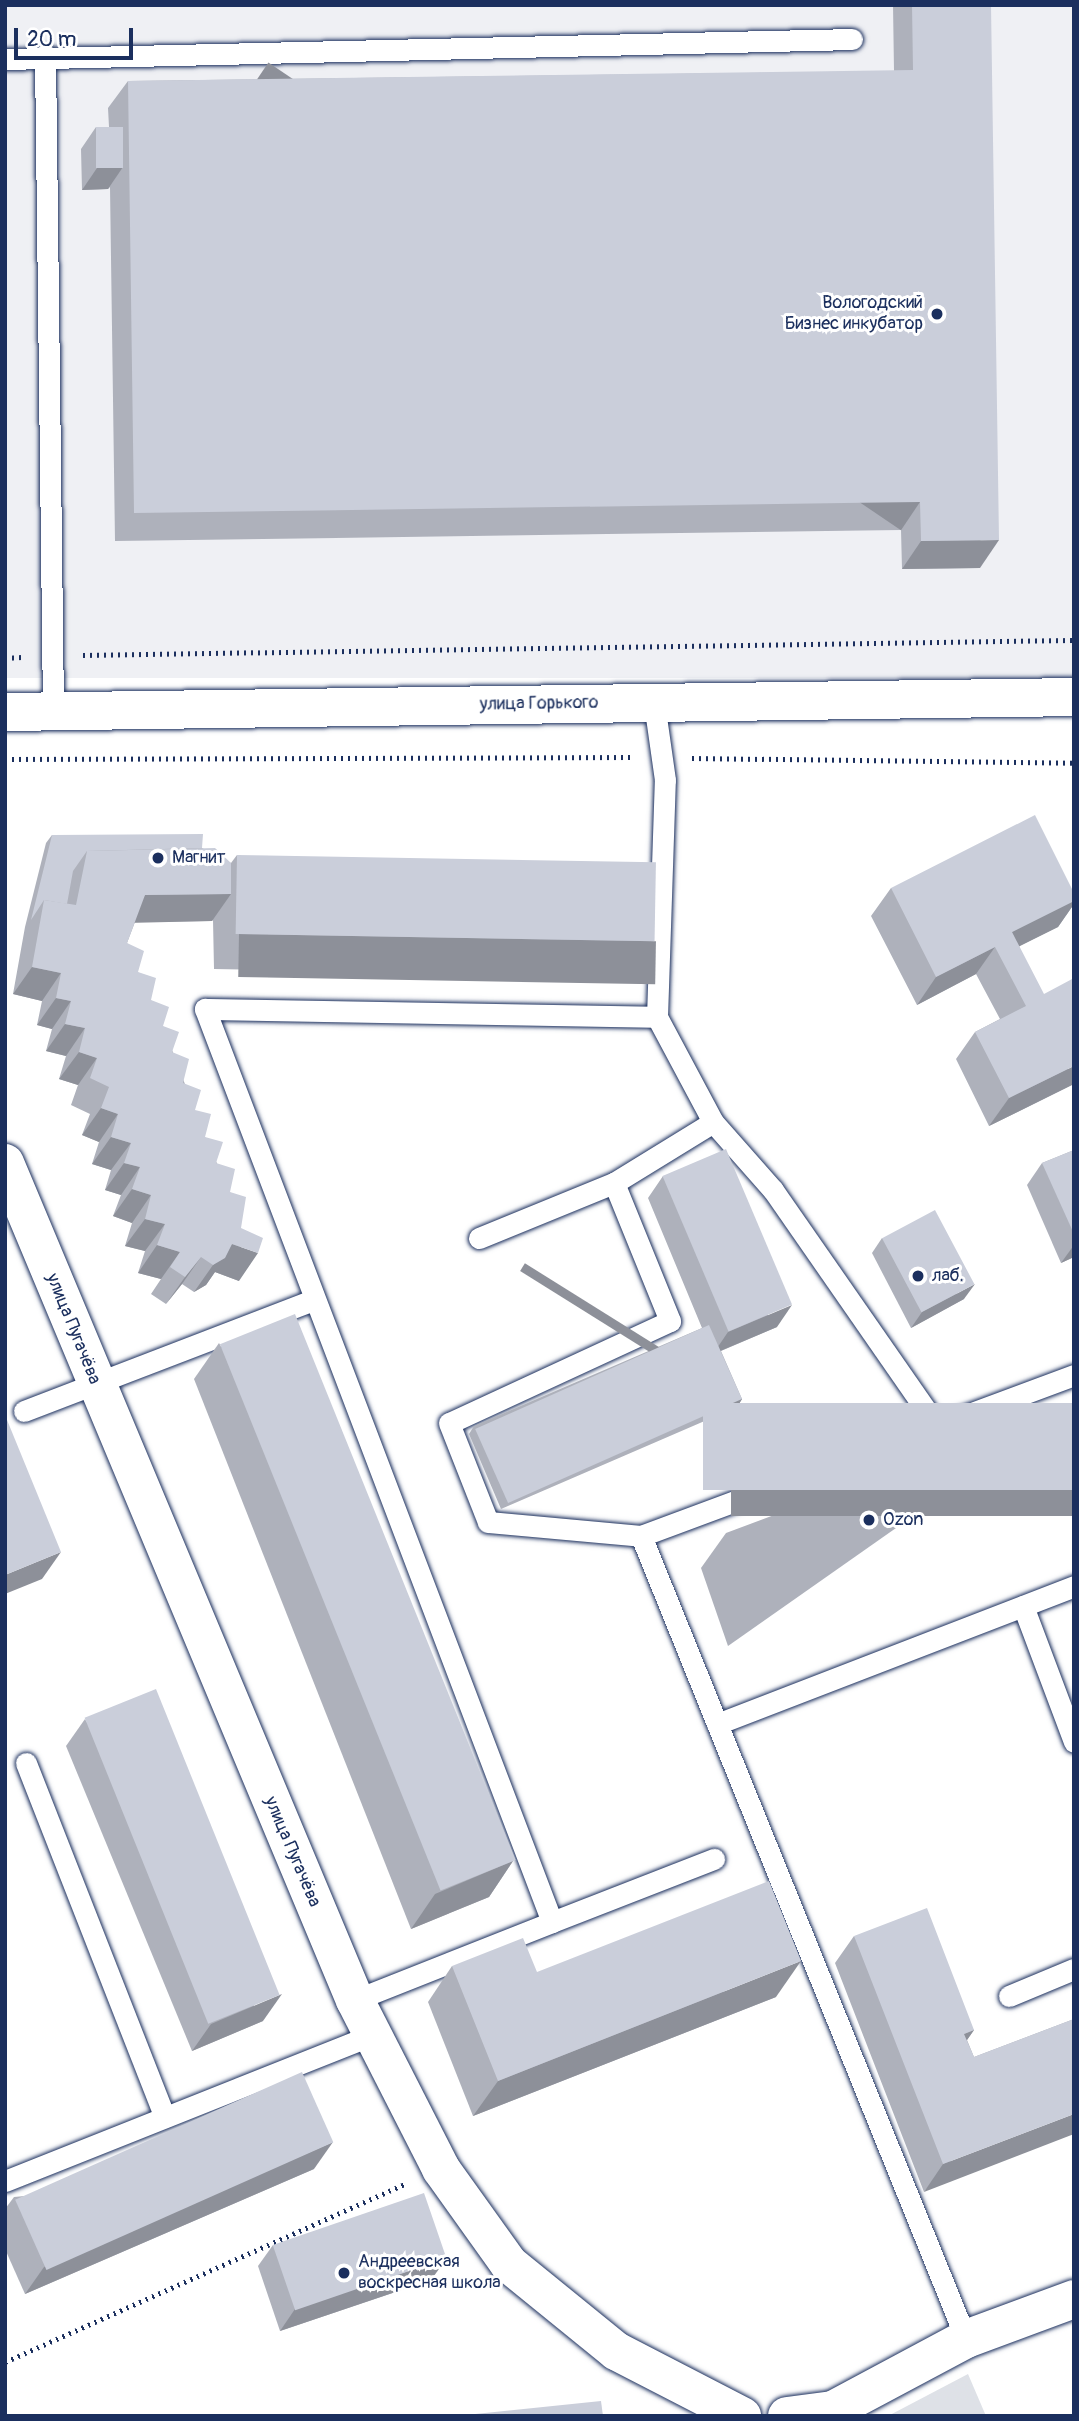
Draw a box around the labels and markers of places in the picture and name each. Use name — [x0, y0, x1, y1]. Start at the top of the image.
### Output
place label: Вологодский Бизнес инкубатор — [785, 293, 923, 336]
marker: Вологодский Бизнес инкубатор — [929, 306, 945, 322]
place label: Магнит — [172, 847, 225, 869]
marker: Магнит — [150, 850, 166, 866]
place label: лаб. — [932, 1265, 964, 1287]
marker: лаб. — [910, 1268, 926, 1284]
place label: Ozon — [883, 1509, 923, 1531]
marker: Ozon — [861, 1512, 877, 1528]
place label: Андреевская воскресная школа — [358, 2252, 501, 2294]
marker: Андреевская воскресная школа — [336, 2265, 352, 2281]

